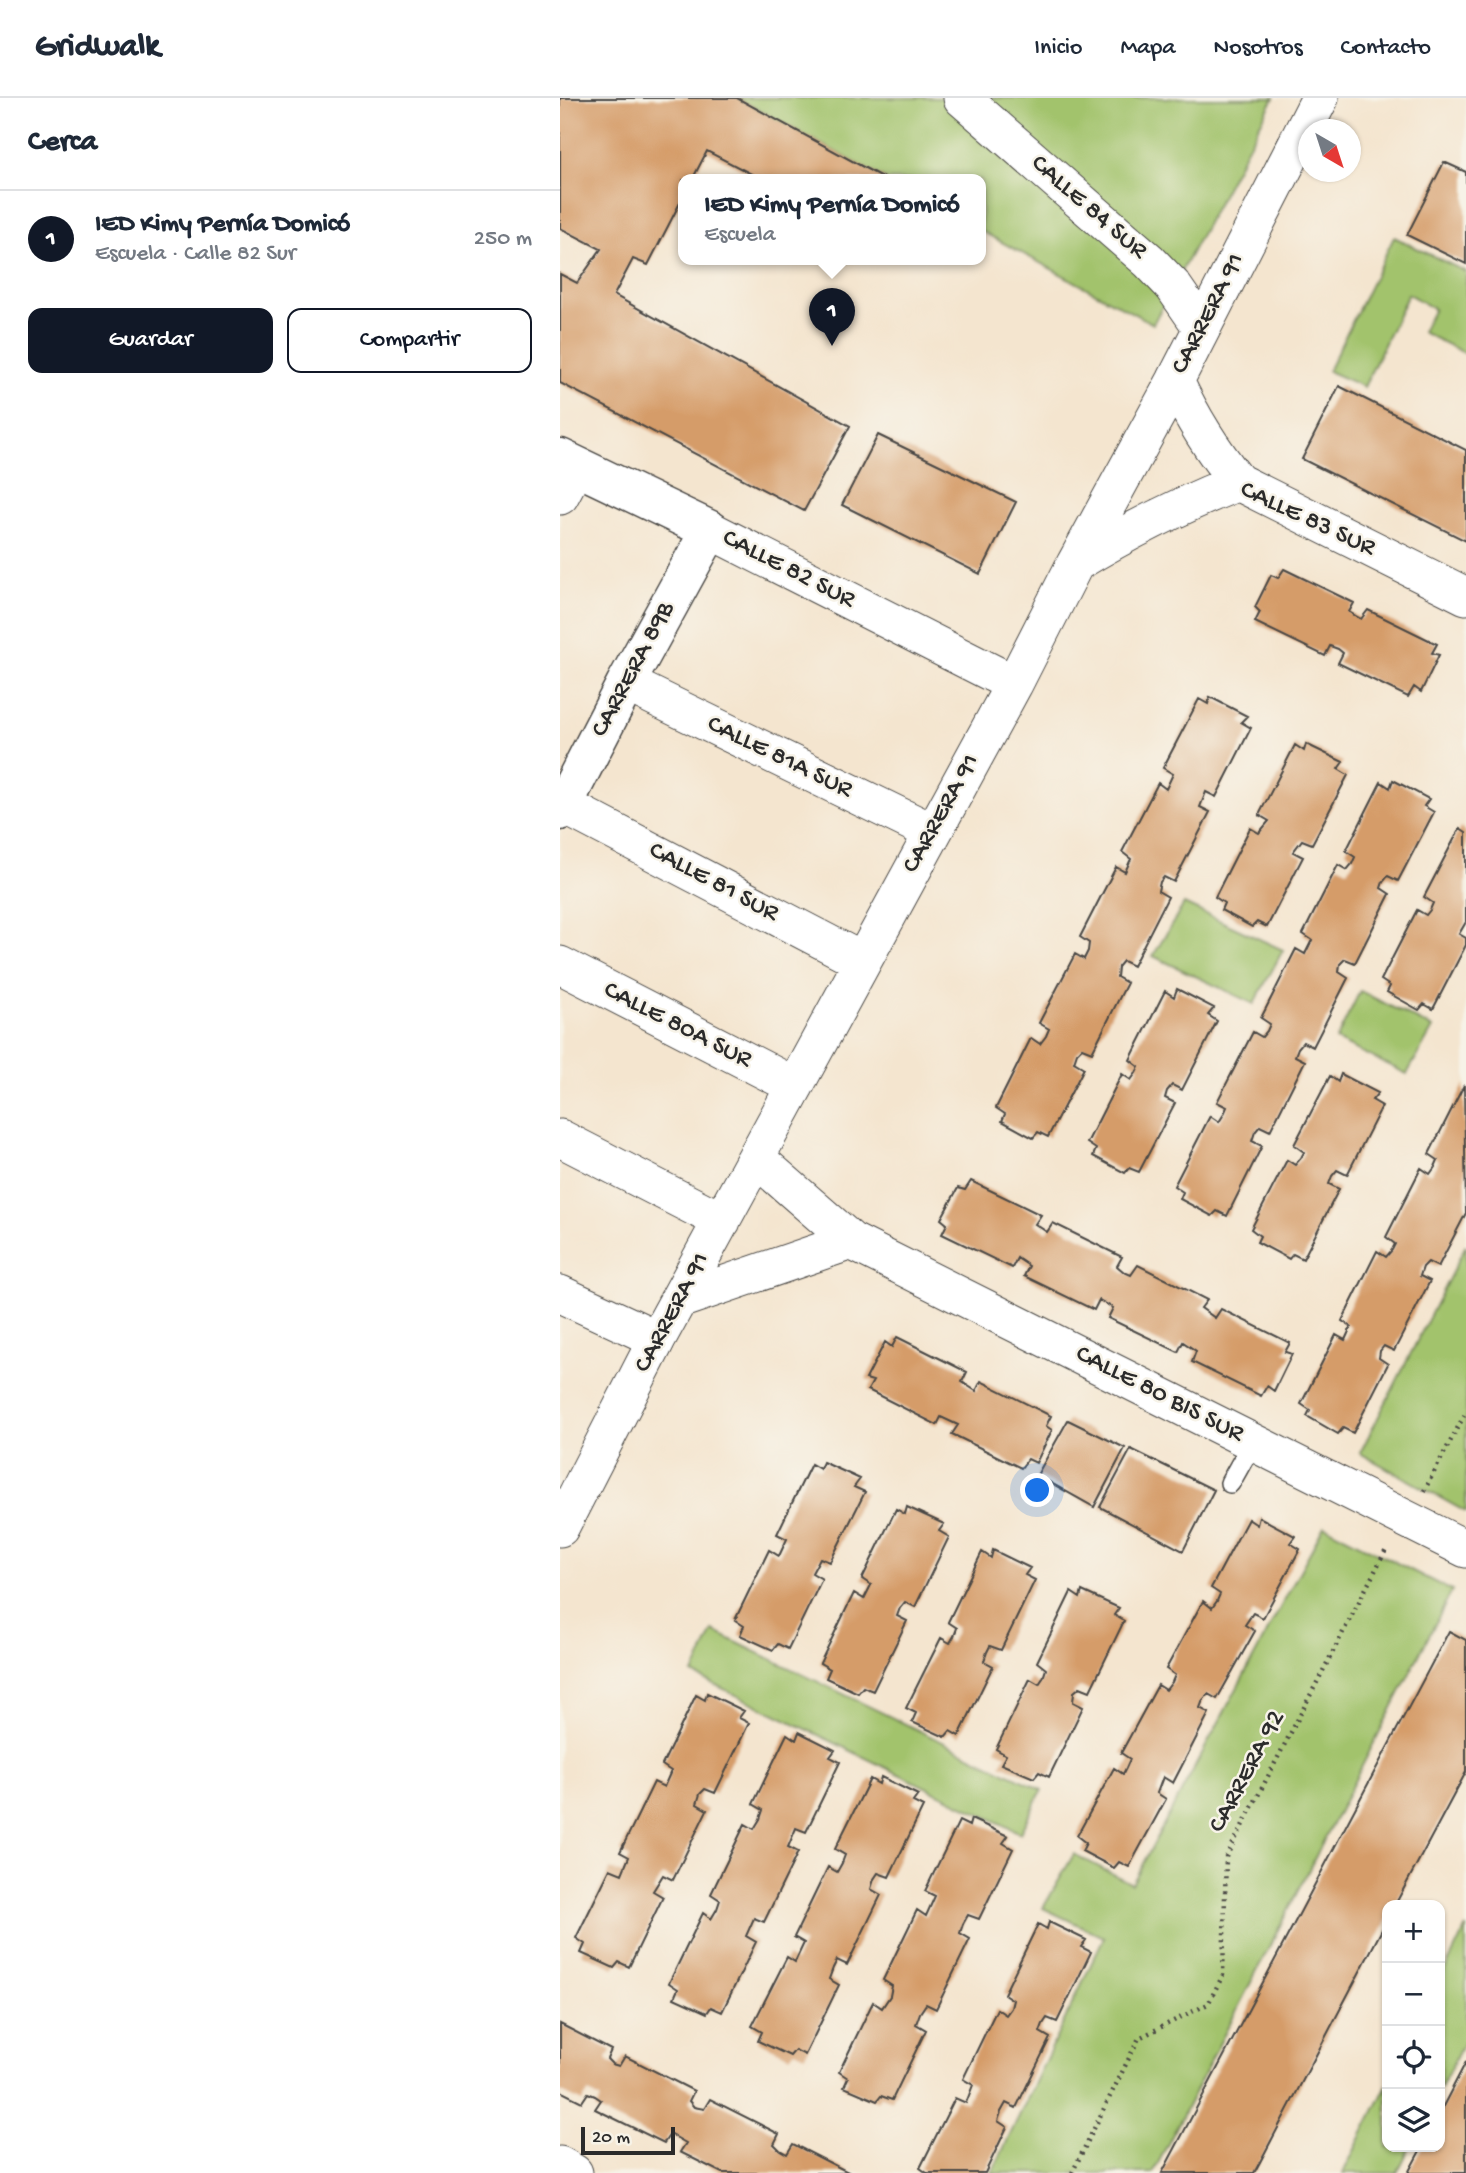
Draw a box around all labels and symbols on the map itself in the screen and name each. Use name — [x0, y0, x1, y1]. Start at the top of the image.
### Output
north arrow — [1298, 119, 1361, 182]
street label: CALLE 84 SUR — [1023, 149, 1154, 268]
street label: CARRERA 91 — [1165, 248, 1253, 380]
pin: 1 — [809, 288, 855, 346]
street label: CALLE 83 SUR — [1235, 475, 1381, 565]
street label: CALLE 82 SUR — [717, 523, 861, 617]
street label: CARRERA 89B — [585, 597, 683, 743]
street label: CALLE 81A SUR — [701, 709, 858, 807]
street label: CARRERA 91 — [897, 749, 987, 879]
street label: CALLE 81 SUR — [643, 836, 784, 931]
street label: CALLE 80A SUR — [598, 975, 757, 1077]
street label: CARRERA 91 — [628, 1248, 718, 1378]
street label: CALLE 80 BIS SUR — [1070, 1339, 1249, 1451]
your location — [1020, 1473, 1054, 1507]
street label: CARRERA 92 — [1203, 1705, 1293, 1838]
scale bar — [581, 2124, 676, 2156]

